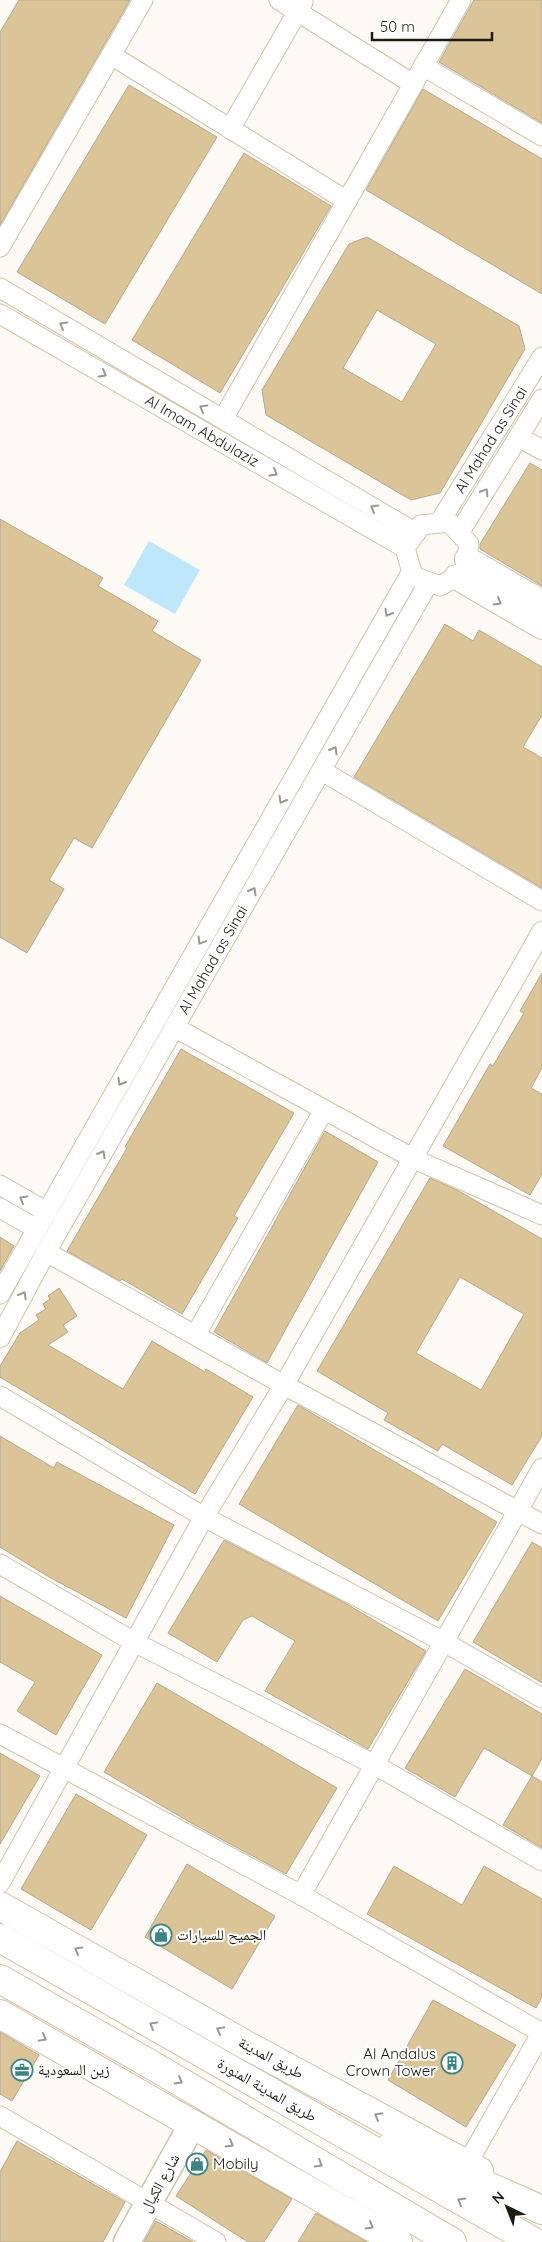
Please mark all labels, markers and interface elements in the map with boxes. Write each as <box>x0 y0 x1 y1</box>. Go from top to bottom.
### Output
scale bar <box>372 10 492 42</box>
text: 50 m <box>380 17 415 36</box>
one-way arrow <box>60 322 69 332</box>
one-way arrow <box>97 367 106 377</box>
street label: Al Mahad as Sinai <box>450 383 531 497</box>
street label: Al Imam Abdulaziz <box>142 390 263 471</box>
one-way arrow <box>200 404 209 414</box>
one-way arrow <box>268 466 277 476</box>
one-way arrow <box>478 488 488 497</box>
one-way arrow <box>370 504 379 514</box>
one-way arrow <box>492 595 501 605</box>
one-way arrow <box>384 608 394 617</box>
one-way arrow <box>327 747 337 756</box>
one-way arrow <box>278 795 288 804</box>
one-way arrow <box>246 888 256 897</box>
street label: Al Mahad as Sinai <box>174 902 251 1017</box>
one-way arrow <box>198 936 208 945</box>
one-way arrow <box>117 1077 127 1086</box>
one-way arrow <box>96 1150 106 1159</box>
one-way arrow <box>20 1195 29 1205</box>
one-way arrow <box>17 1292 27 1301</box>
shop icon: الجميح للسيارات <box>149 1923 173 1947</box>
place label: الجميح للسيارات <box>177 1925 266 1945</box>
one-way arrow <box>75 1946 84 1956</box>
one-way arrow <box>149 2021 158 2031</box>
one-way arrow <box>216 2027 225 2037</box>
one-way arrow <box>37 2032 46 2042</box>
street label: طريق المدينة <box>235 2032 307 2084</box>
place label: Al Andalus Crown Tower <box>346 2044 436 2080</box>
building icon: Al Andalus Crown Tower <box>440 2051 464 2075</box>
street label: طريق المدينة المنورة <box>214 2053 320 2127</box>
office icon: زين السعودية <box>10 2058 34 2082</box>
place label: زين السعودية <box>38 2060 110 2080</box>
one-way arrow <box>174 2075 183 2085</box>
one-way arrow <box>374 2112 383 2122</box>
one-way arrow <box>224 2138 233 2148</box>
street label: شارع الكيال <box>136 2150 184 2216</box>
shop icon: Mobily <box>185 2152 209 2176</box>
place label: Mobily <box>213 2154 259 2173</box>
one-way arrow <box>314 2157 323 2167</box>
north arrow <box>482 2182 532 2232</box>
text: N <box>488 2187 508 2208</box>
one-way arrow <box>458 2197 467 2207</box>
one-way arrow <box>365 2219 374 2229</box>

